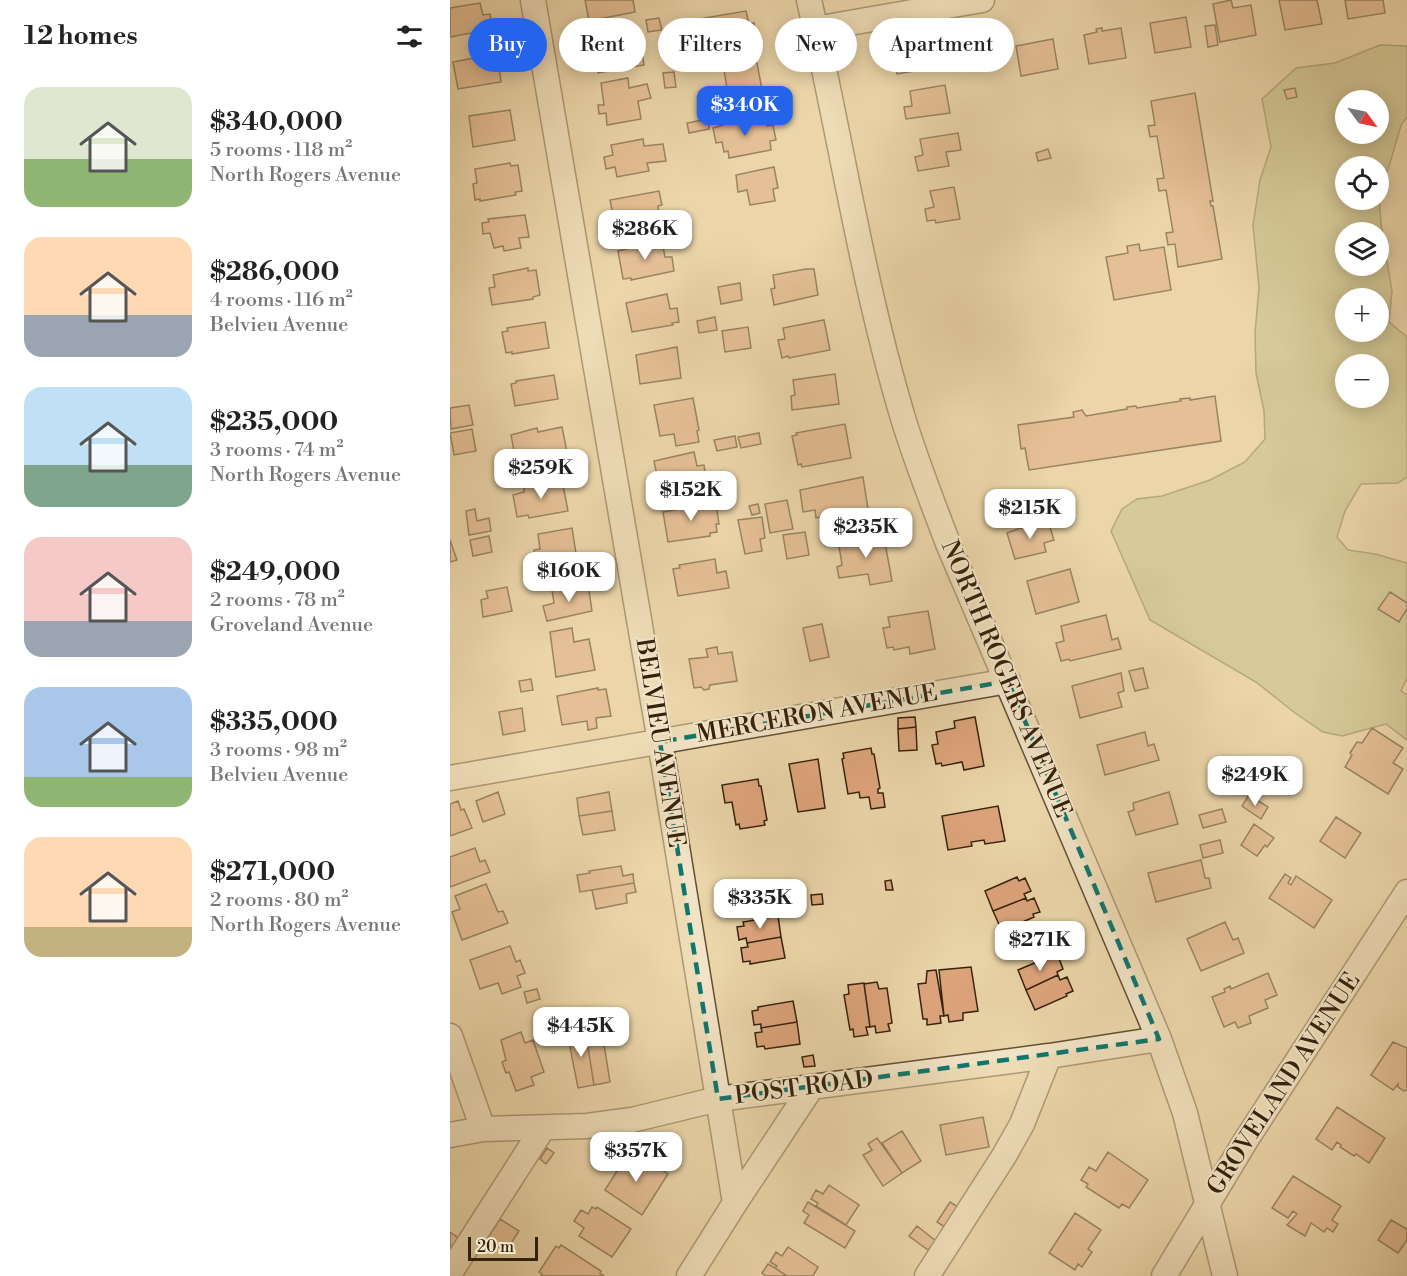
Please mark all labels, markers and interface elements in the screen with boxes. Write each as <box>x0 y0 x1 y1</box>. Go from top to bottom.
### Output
chip: Buy <box>468 18 547 72</box>
chip: Rent <box>559 18 646 72</box>
chip: Filters <box>658 18 763 72</box>
chip: New <box>775 18 857 72</box>
chip: Apartment <box>869 18 1014 72</box>
text: 12 homes <box>24 20 138 52</box>
icon: filters <box>393 20 426 53</box>
pin: $340K <box>703 86 787 137</box>
north arrow <box>1335 90 1389 144</box>
map controls <box>1335 90 1389 408</box>
text: $340K <box>711 93 779 118</box>
text: $340,000 <box>210 106 343 138</box>
icon: home <box>72 111 144 183</box>
text: 5 rooms · 118 m² <box>210 138 352 163</box>
button: locate <box>1335 156 1389 210</box>
text: North Rogers Avenue <box>210 163 401 188</box>
pin: $286K <box>603 210 687 261</box>
text: $286K <box>612 217 678 242</box>
button: layers <box>1335 222 1389 276</box>
text: $286,000 <box>210 256 339 288</box>
icon: home <box>72 261 144 333</box>
text: 4 rooms · 116 m² <box>210 288 353 313</box>
button: + <box>1335 288 1389 342</box>
text: Belvieu Avenue <box>210 313 348 338</box>
button: − <box>1335 354 1389 408</box>
text: $235,000 <box>210 406 338 438</box>
icon: home <box>72 411 144 483</box>
text: 3 rooms · 74 m² <box>210 438 343 463</box>
pin: $259K <box>499 449 583 500</box>
text: $259K <box>508 456 574 481</box>
text: North Rogers Avenue <box>210 463 401 488</box>
pin: $152K <box>649 471 733 522</box>
text: $152K <box>660 478 722 503</box>
pin: $215K <box>988 489 1072 540</box>
text: $215K <box>999 496 1061 521</box>
pin: $235K <box>824 508 908 559</box>
text: $235K <box>833 515 899 540</box>
street label: NORTH ROGERS AVENUE <box>934 536 1078 822</box>
pin: $160K <box>527 552 611 603</box>
text: $249,000 <box>210 556 340 588</box>
text: $160K <box>537 559 601 584</box>
icon: home <box>72 561 144 633</box>
text: 2 rooms · 78 m² <box>210 588 345 613</box>
text: Groveland Avenue <box>210 613 373 638</box>
street label: BELVIEU AVENUE <box>628 635 691 850</box>
street label: MERCERON AVENUE <box>694 678 940 750</box>
text: $335,000 <box>210 706 338 738</box>
icon: home <box>72 711 144 783</box>
text: 3 rooms · 98 m² <box>210 738 347 763</box>
pin: $249K <box>1213 756 1297 807</box>
text: Belvieu Avenue <box>210 763 348 788</box>
text: $249K <box>1222 763 1288 788</box>
text: $271,000 <box>210 856 335 888</box>
icon: home <box>72 861 144 933</box>
pin: $335K <box>718 879 802 930</box>
text: $335K <box>728 886 792 911</box>
text: 2 rooms · 80 m² <box>210 888 348 913</box>
text: North Rogers Avenue <box>210 913 401 938</box>
pin: $271K <box>998 921 1082 972</box>
text: $271K <box>1009 928 1071 953</box>
street label: GROVELAND AVENUE <box>1201 967 1367 1201</box>
pin: $445K <box>539 1007 623 1058</box>
text: $445K <box>547 1014 615 1039</box>
street label: POST ROAD <box>733 1065 875 1111</box>
pin: $357K <box>594 1132 678 1183</box>
text: $357K <box>604 1139 668 1164</box>
scale bar <box>468 1234 538 1262</box>
text: 20 m <box>477 1237 514 1257</box>

